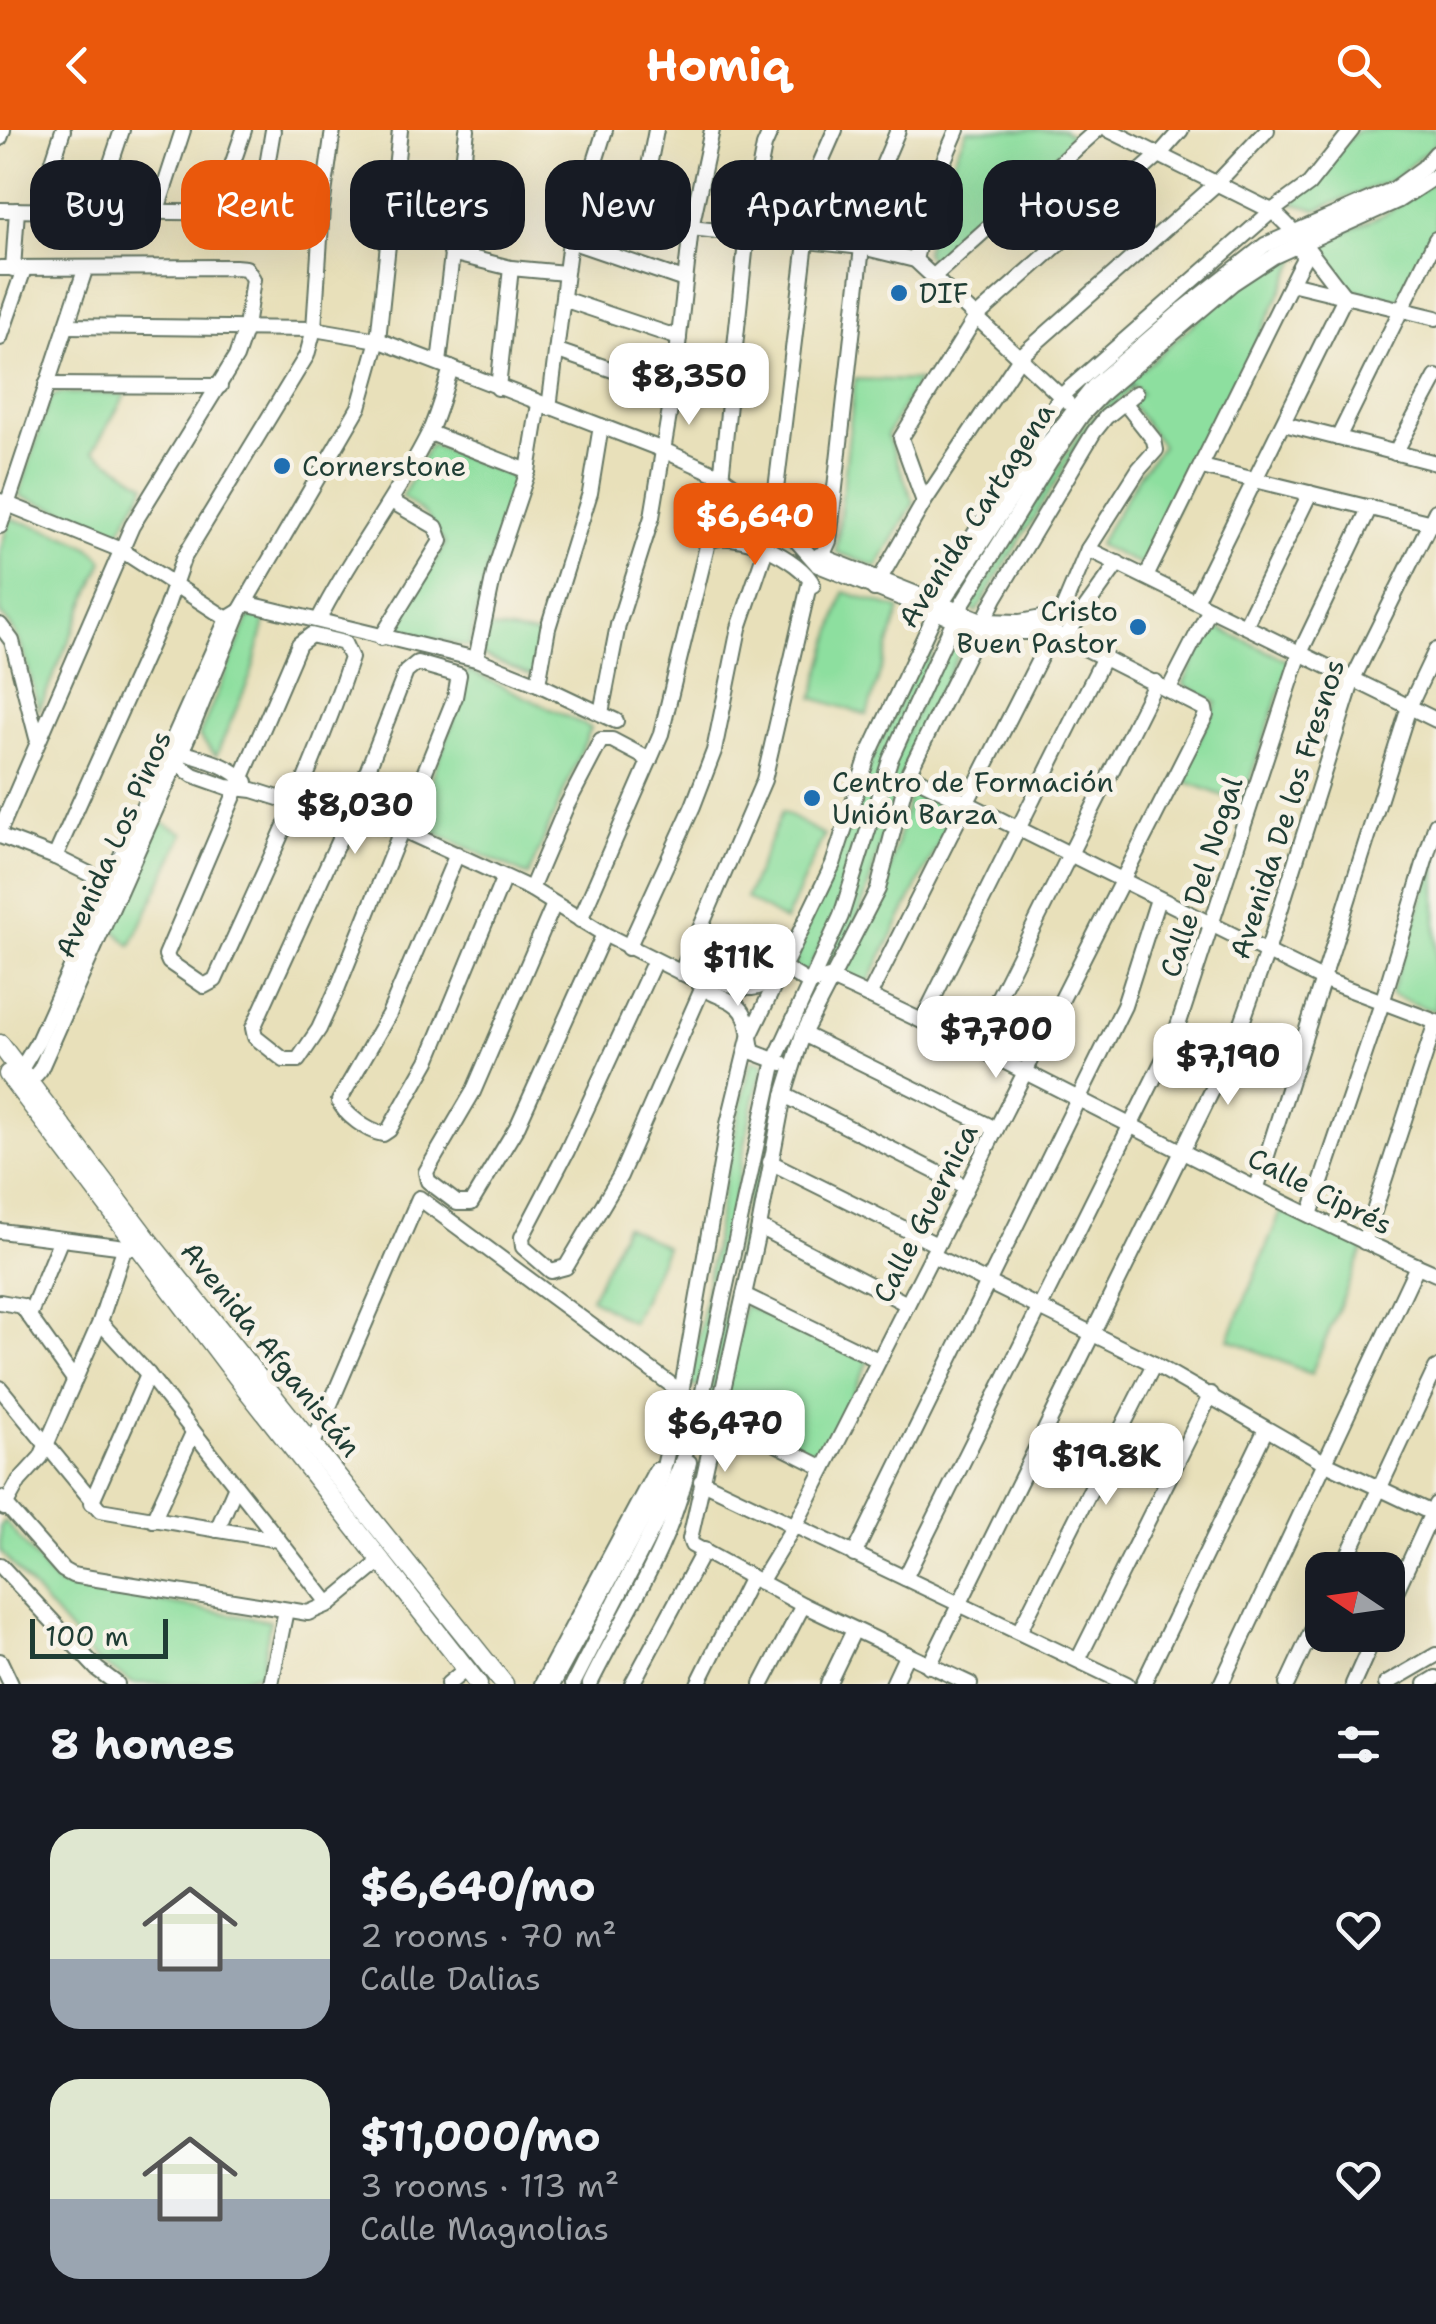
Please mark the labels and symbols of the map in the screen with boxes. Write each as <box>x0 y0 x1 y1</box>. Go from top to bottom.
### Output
place label: DIF <box>919 274 969 312</box>
marker: DIF <box>888 282 910 304</box>
pin: $8,350 <box>608 343 770 428</box>
street label: Avenida Cartagena <box>889 395 1063 635</box>
place label: Cornerstone <box>302 447 466 485</box>
marker: Cornerstone <box>271 455 293 477</box>
pin: $6,640 <box>674 483 836 568</box>
place label: Cristo Buen Pastor <box>957 592 1118 662</box>
marker: Cristo Buen Pastor <box>1127 616 1149 638</box>
street label: Avenida De los Fresnos <box>1221 654 1353 964</box>
street label: Avenida Los Pinos <box>46 724 180 964</box>
place label: Centro de Formación Unión Barza <box>832 763 1114 833</box>
street label: Calle Del Nogal <box>1151 771 1251 982</box>
pin: $8,030 <box>274 772 436 857</box>
marker: Centro de Formación Unión Barza <box>801 787 823 809</box>
pin: $11K <box>679 924 797 1009</box>
pin: $7,700 <box>915 996 1077 1081</box>
pin: $7,190 <box>1147 1023 1309 1108</box>
street label: Calle Guernica <box>864 1117 986 1309</box>
street label: Calle Ciprés <box>1241 1138 1399 1244</box>
street label: Avenida Afganistán <box>172 1233 370 1465</box>
pin: $6,470 <box>644 1390 806 1475</box>
pin: $19.8K <box>1025 1423 1187 1508</box>
north arrow <box>1305 1552 1405 1652</box>
scale bar <box>30 1614 168 1658</box>

